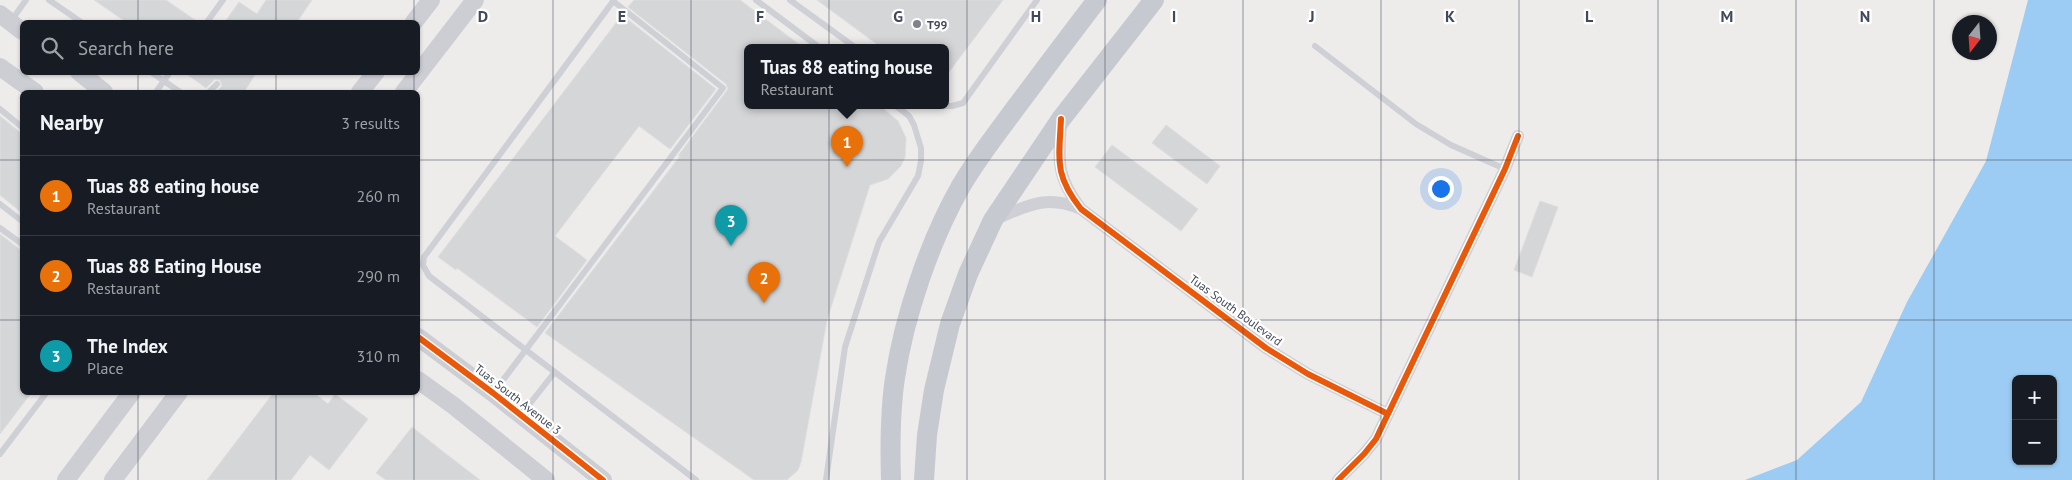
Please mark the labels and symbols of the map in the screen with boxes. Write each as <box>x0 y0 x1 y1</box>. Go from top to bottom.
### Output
text: D <box>478 6 488 26</box>
text: E <box>618 6 626 26</box>
text: F <box>756 6 764 26</box>
text: G <box>893 6 903 26</box>
text: H <box>1031 6 1041 26</box>
text: I <box>1172 6 1176 26</box>
text: J <box>1308 6 1315 26</box>
text: K <box>1445 6 1455 26</box>
text: L <box>1585 6 1594 26</box>
text: M <box>1721 6 1733 26</box>
text: N <box>1860 6 1870 26</box>
north arrow <box>1952 15 1997 60</box>
place label: T99 <box>927 17 948 32</box>
marker: T99 <box>911 18 923 30</box>
pin: 1 <box>831 126 863 167</box>
your location <box>1428 176 1454 202</box>
pin: 3 <box>715 205 747 246</box>
pin: 2 <box>748 262 780 303</box>
street label: Tuas South Boulevard <box>1187 271 1285 349</box>
street label: Tuas South Avenue 3 <box>472 360 564 438</box>

